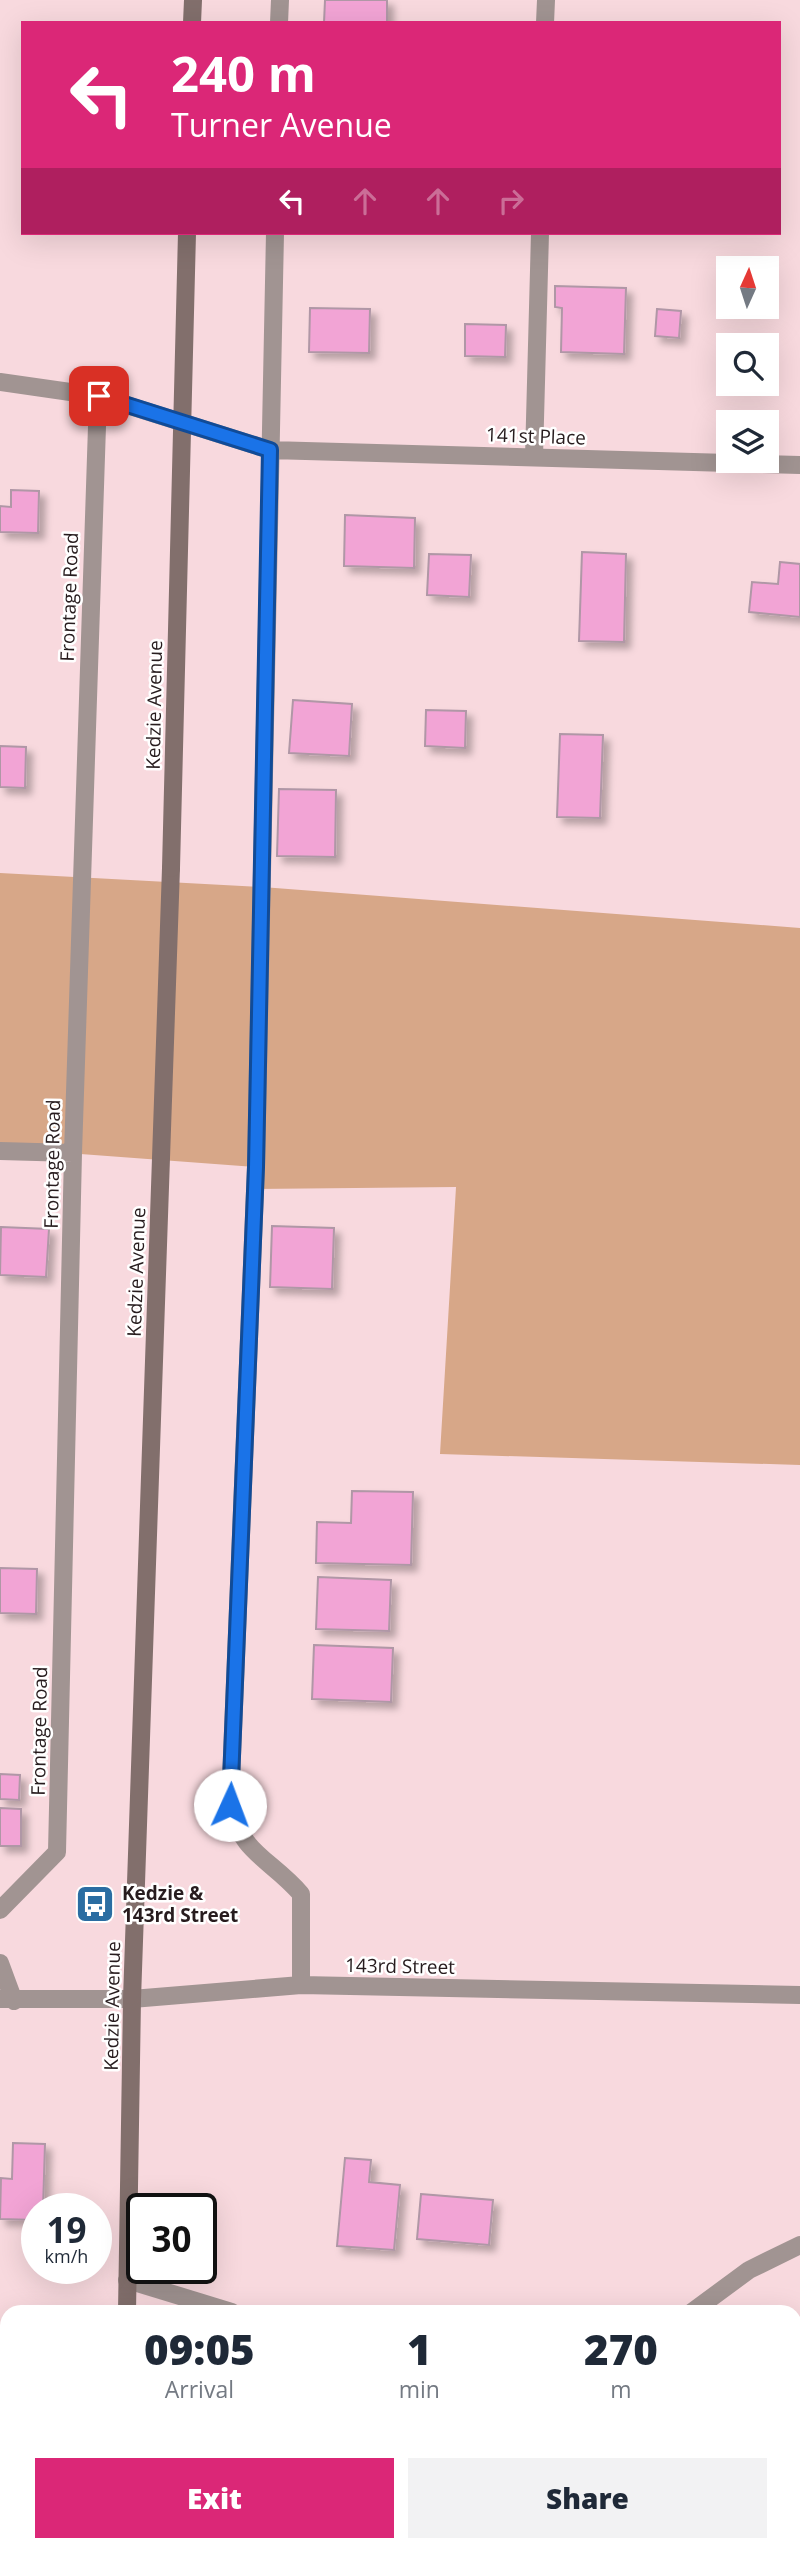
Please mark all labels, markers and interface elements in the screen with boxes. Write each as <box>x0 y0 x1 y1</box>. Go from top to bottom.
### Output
text: 240 m <box>171 40 316 106</box>
icon: left <box>56 49 147 140</box>
text: Turner Avenue <box>171 103 392 146</box>
icon: left <box>273 182 311 220</box>
icon: ahead <box>346 182 384 220</box>
icon: ahead <box>419 182 457 220</box>
icon: right <box>492 182 530 220</box>
north arrow <box>716 256 779 318</box>
map controls <box>716 256 779 473</box>
button: search <box>716 333 779 396</box>
pin <box>69 366 129 426</box>
icon: arrive <box>80 377 118 415</box>
button: layers <box>716 410 779 473</box>
street label: 141st Place <box>486 421 586 451</box>
street label: Frontage Road <box>54 532 84 662</box>
street label: Kedzie Avenue <box>140 640 168 770</box>
street label: Frontage Road <box>38 1099 66 1229</box>
street label: Kedzie Avenue <box>121 1207 151 1337</box>
street label: Frontage Road <box>25 1666 53 1796</box>
position arrow <box>193 1768 267 1842</box>
place label: Kedzie & 143rd Street <box>122 1880 238 1928</box>
bus stop icon: Kedzie & 143rd Street <box>74 1883 116 1925</box>
street label: Kedzie Avenue <box>98 1941 126 2071</box>
street label: 143rd Street <box>345 1952 455 1980</box>
speed limit sign: 30 <box>126 2193 217 2284</box>
text: 19 <box>46 2206 87 2253</box>
text: km/h <box>45 2244 88 2268</box>
text: 09:05 <box>144 2320 255 2377</box>
text: 1 <box>407 2320 432 2377</box>
text: 270 <box>584 2320 658 2377</box>
text: Arrival <box>165 2373 234 2405</box>
text: min <box>399 2373 440 2405</box>
text: m <box>610 2373 632 2405</box>
button: Exit <box>35 2458 394 2538</box>
button: Share <box>408 2458 767 2538</box>

